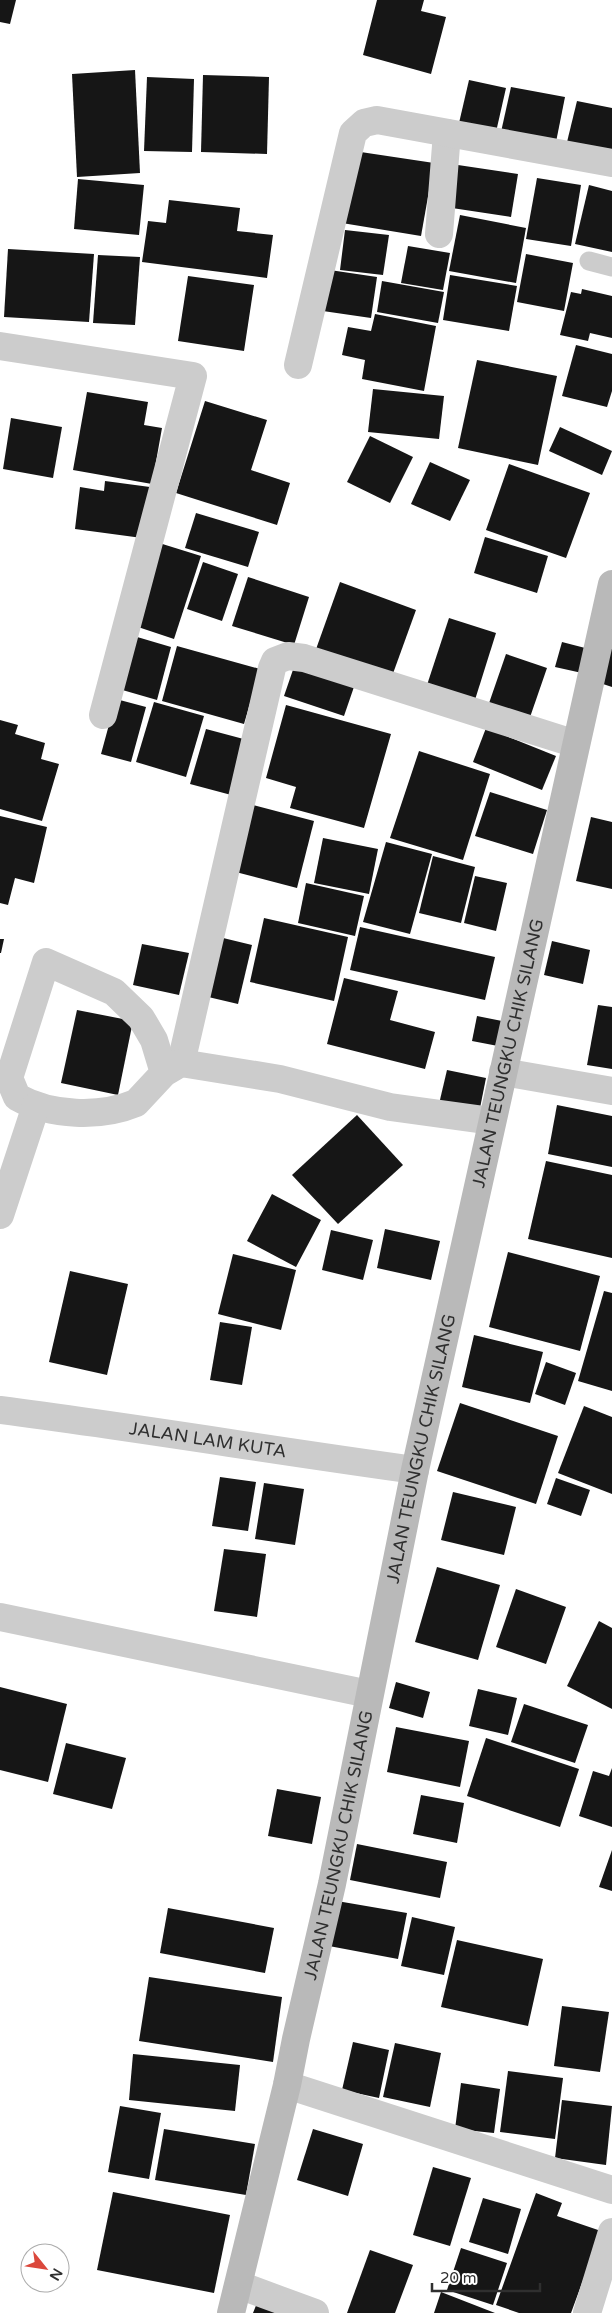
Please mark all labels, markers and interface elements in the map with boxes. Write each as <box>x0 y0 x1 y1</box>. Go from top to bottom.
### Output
street label: JALAN TEUNGKU CHIK SILANG <box>467 917 548 1190</box>
street label: JALAN TEUNGKU CHIK SILANG <box>382 1312 460 1585</box>
street label: JALAN LAM KUTA <box>128 1417 288 1462</box>
street label: JALAN TEUNGKU CHIK SILANG <box>299 1709 378 1982</box>
north arrow <box>20 2243 70 2293</box>
scale bar <box>432 2260 540 2292</box>
text: N <box>46 2265 66 2283</box>
text: 20 m <box>440 2269 477 2287</box>

